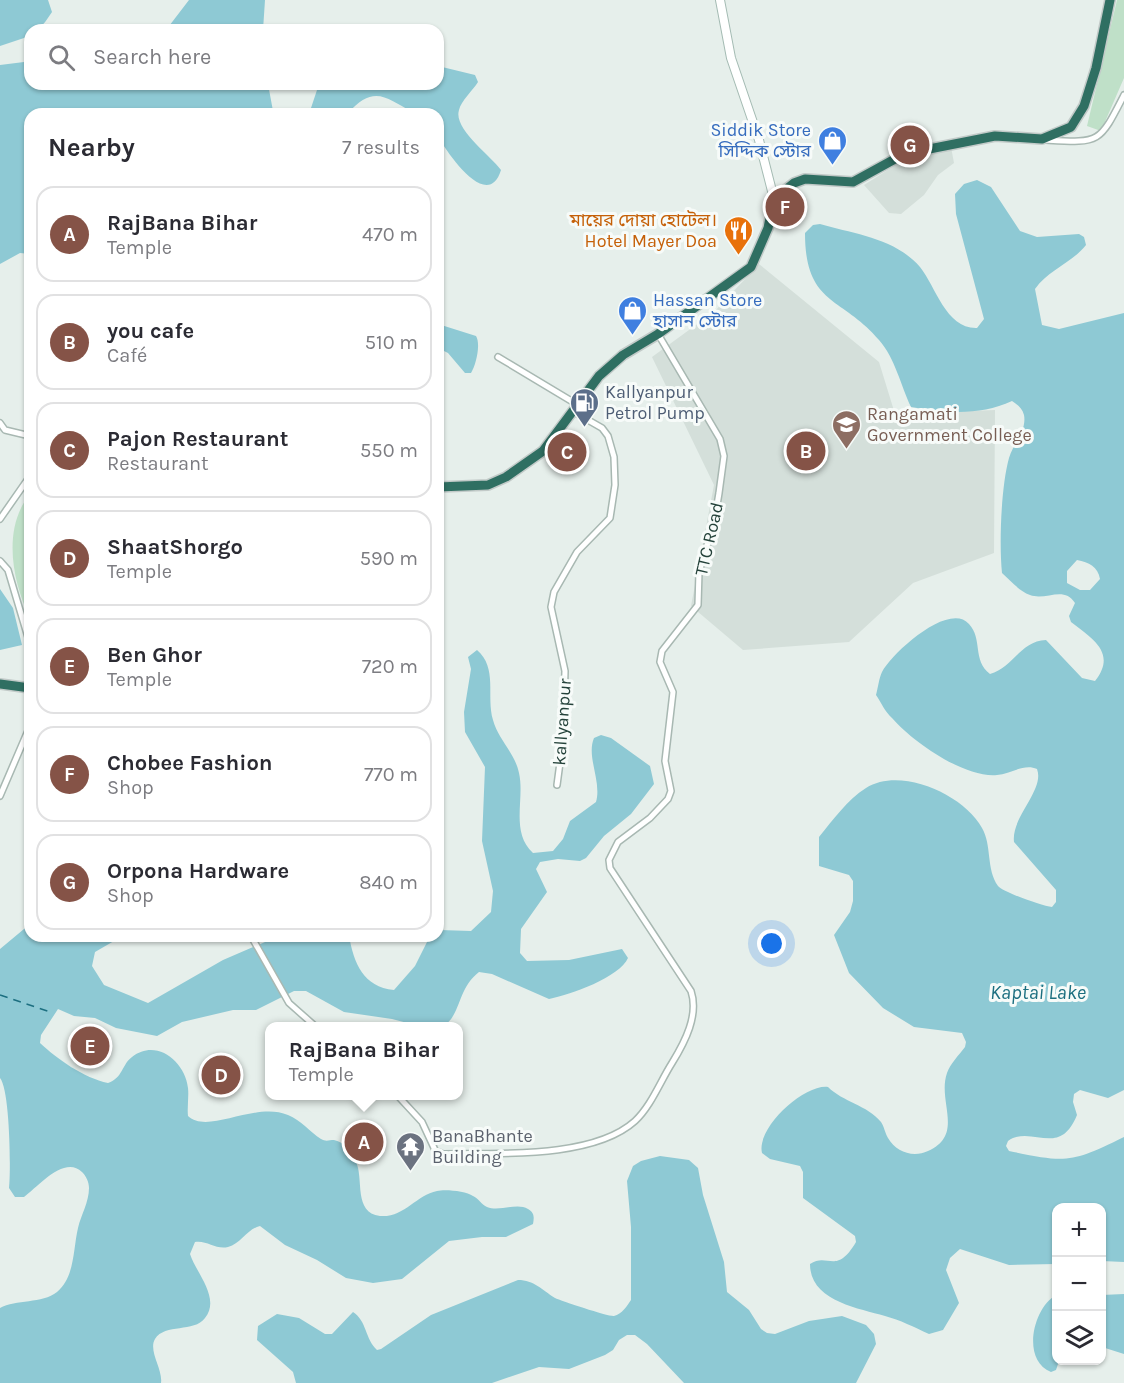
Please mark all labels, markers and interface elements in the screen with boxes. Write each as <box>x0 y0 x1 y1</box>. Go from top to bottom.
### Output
search box <box>24 24 444 90</box>
icon: search <box>45 41 78 74</box>
text: Search here <box>93 44 211 70</box>
place label: Siddik Store সিদ্দিক স্টোর <box>710 119 811 162</box>
pin: G <box>890 122 930 168</box>
shop icon: Siddik Store সিদ্দিক স্টোর <box>816 124 848 166</box>
text: Nearby <box>48 132 135 163</box>
text: 7 results <box>342 136 420 159</box>
pin: F <box>766 184 804 230</box>
place label: মায়ের দোয়া হোটেল। Hotel Mayer Doa <box>569 209 717 252</box>
text: RajBana Bihar <box>107 210 257 236</box>
restaurant icon: মায়ের দোয়া হোটেল। Hotel Mayer Doa <box>722 214 754 256</box>
text: A <box>63 223 76 246</box>
text: 470 m <box>362 223 418 246</box>
text: Temple <box>107 236 172 259</box>
place label: Hassan Store হাসান স্টোর <box>652 289 762 332</box>
shop icon: Hassan Store হাসান স্টোর <box>616 294 648 336</box>
text: you cafe <box>107 318 194 344</box>
text: B <box>63 331 76 354</box>
text: 510 m <box>365 331 418 354</box>
text: Café <box>107 344 147 367</box>
place label: Kallyanpur Petrol Pump <box>605 381 705 424</box>
fuel station icon: Kallyanpur Petrol Pump <box>568 386 600 428</box>
place label: Rangamati Government College <box>867 403 1032 446</box>
school or university icon: Rangamati Government College <box>830 408 862 450</box>
text: Pajon Restaurant <box>107 426 288 452</box>
pin: B <box>786 428 826 474</box>
pin: C <box>548 430 586 474</box>
text: C <box>63 439 76 462</box>
text: 550 m <box>360 439 418 462</box>
text: Restaurant <box>107 452 209 475</box>
street label: TTC Road <box>690 500 728 578</box>
text: ShaatShorgo <box>107 534 243 560</box>
text: D <box>63 547 76 570</box>
text: 590 m <box>360 547 418 570</box>
text: Temple <box>107 560 172 583</box>
text: Ben Ghor <box>107 642 202 668</box>
text: E <box>64 655 75 678</box>
text: 720 m <box>362 655 418 678</box>
text: Temple <box>107 668 172 691</box>
street label: kallyanpur <box>548 677 576 766</box>
text: Chobee Fashion <box>107 750 273 776</box>
text: F <box>64 763 75 786</box>
text: 770 m <box>364 763 418 786</box>
text: Shop <box>107 776 154 799</box>
text: Orpona Hardware <box>107 858 289 884</box>
text: G <box>63 871 76 894</box>
text: 840 m <box>359 871 418 894</box>
text: Shop <box>107 884 154 907</box>
your location <box>757 929 786 958</box>
water label: Kaptai Lake <box>990 981 1086 1004</box>
popup <box>265 1022 463 1100</box>
pin: E <box>70 1024 110 1068</box>
text: RajBana Bihar <box>289 1037 439 1063</box>
pin: D <box>202 1052 240 1098</box>
text: Temple <box>289 1063 354 1086</box>
pin: A <box>344 1120 384 1164</box>
place label: BanaBhante Building <box>432 1125 533 1168</box>
temple icon: BanaBhante Building <box>395 1130 427 1172</box>
map controls <box>1052 1203 1106 1365</box>
button: + <box>1052 1203 1106 1257</box>
button: − <box>1052 1257 1106 1311</box>
button: layers <box>1052 1311 1106 1365</box>

